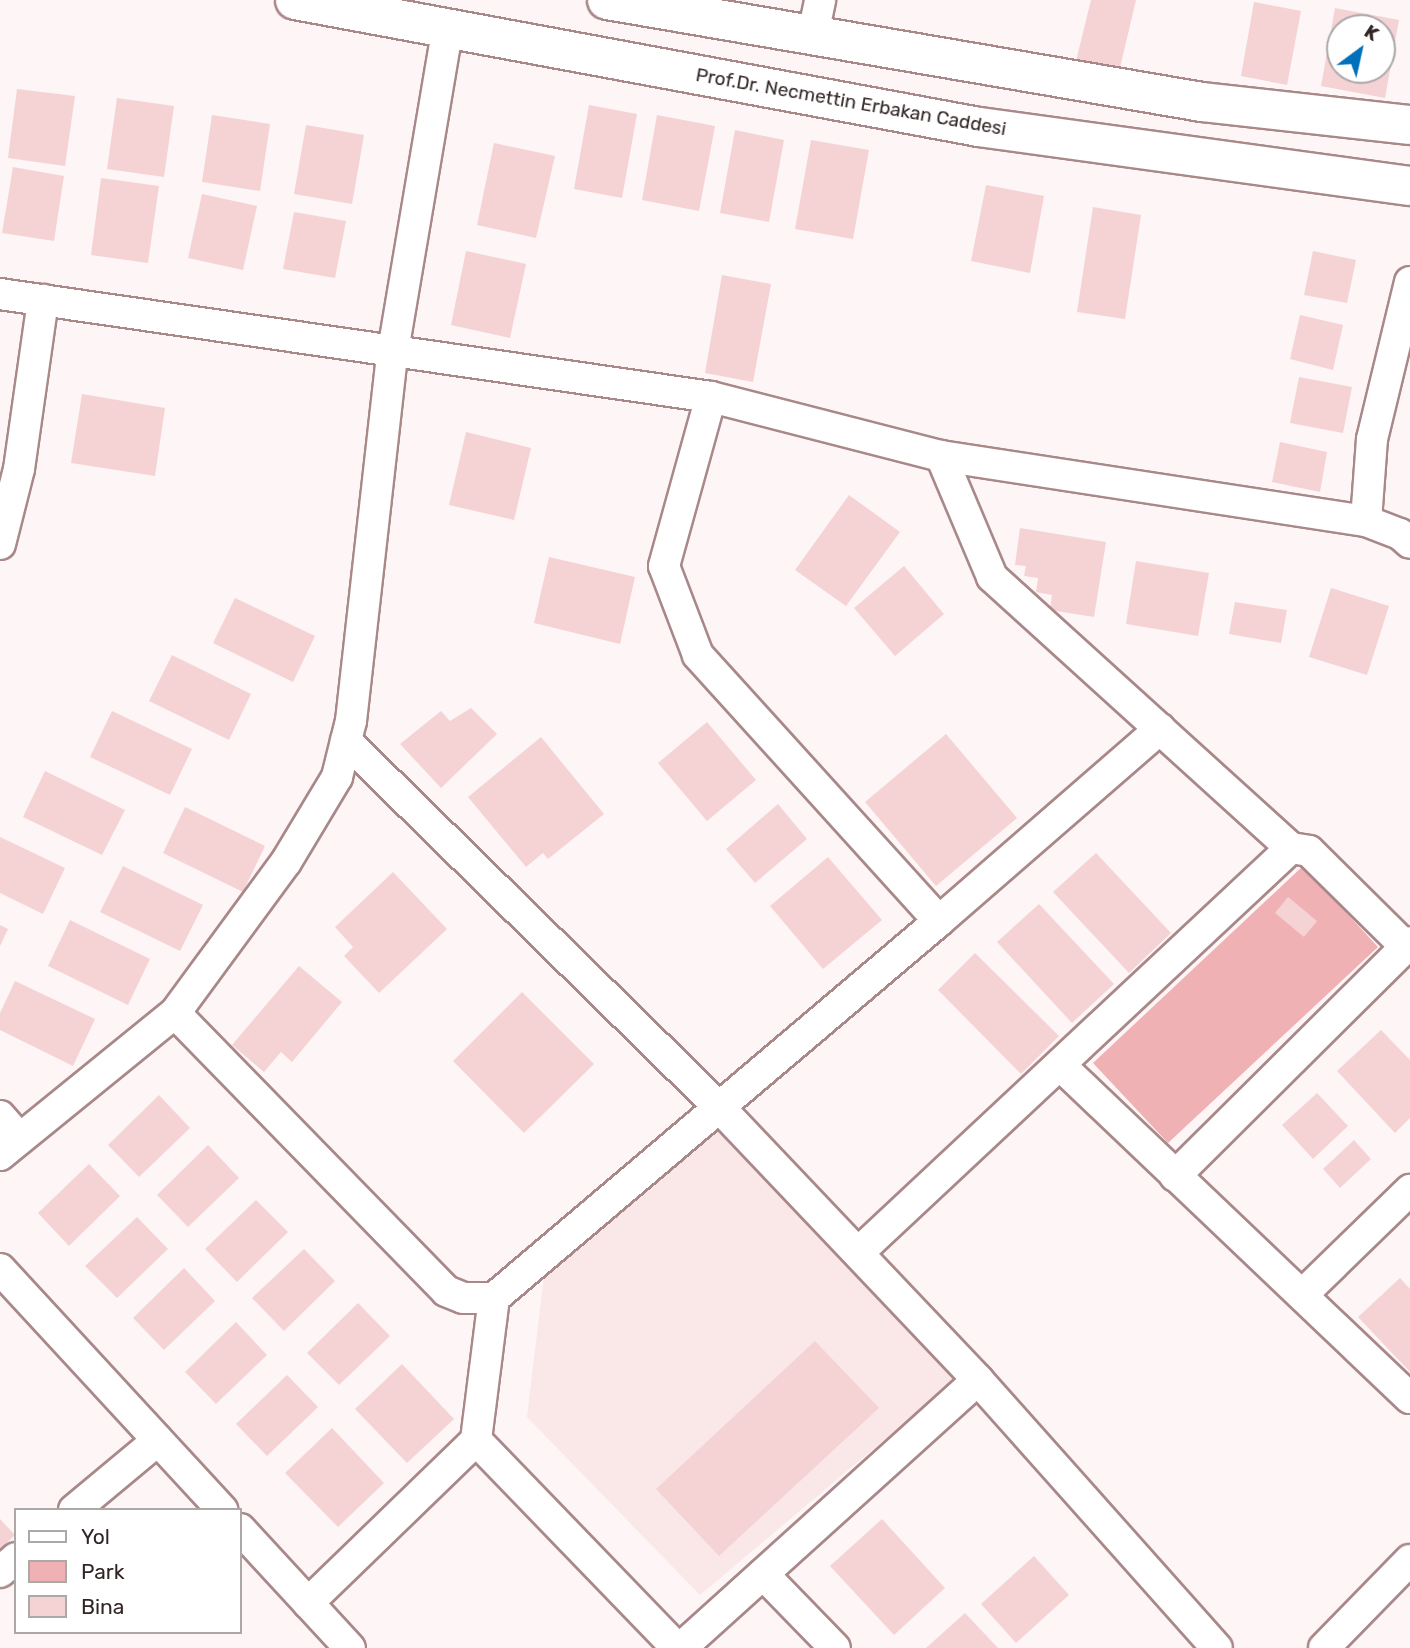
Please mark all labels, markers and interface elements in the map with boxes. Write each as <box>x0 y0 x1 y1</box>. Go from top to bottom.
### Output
north arrow <box>1326 14 1396 84</box>
text: K <box>1360 20 1383 46</box>
street label: Prof.Dr. Necmettin Erbakan Caddesi <box>694 63 1008 141</box>
legend <box>14 1508 242 1634</box>
text: Yol <box>81 1524 110 1549</box>
text: Park <box>81 1559 125 1584</box>
text: Bina <box>81 1594 124 1619</box>

